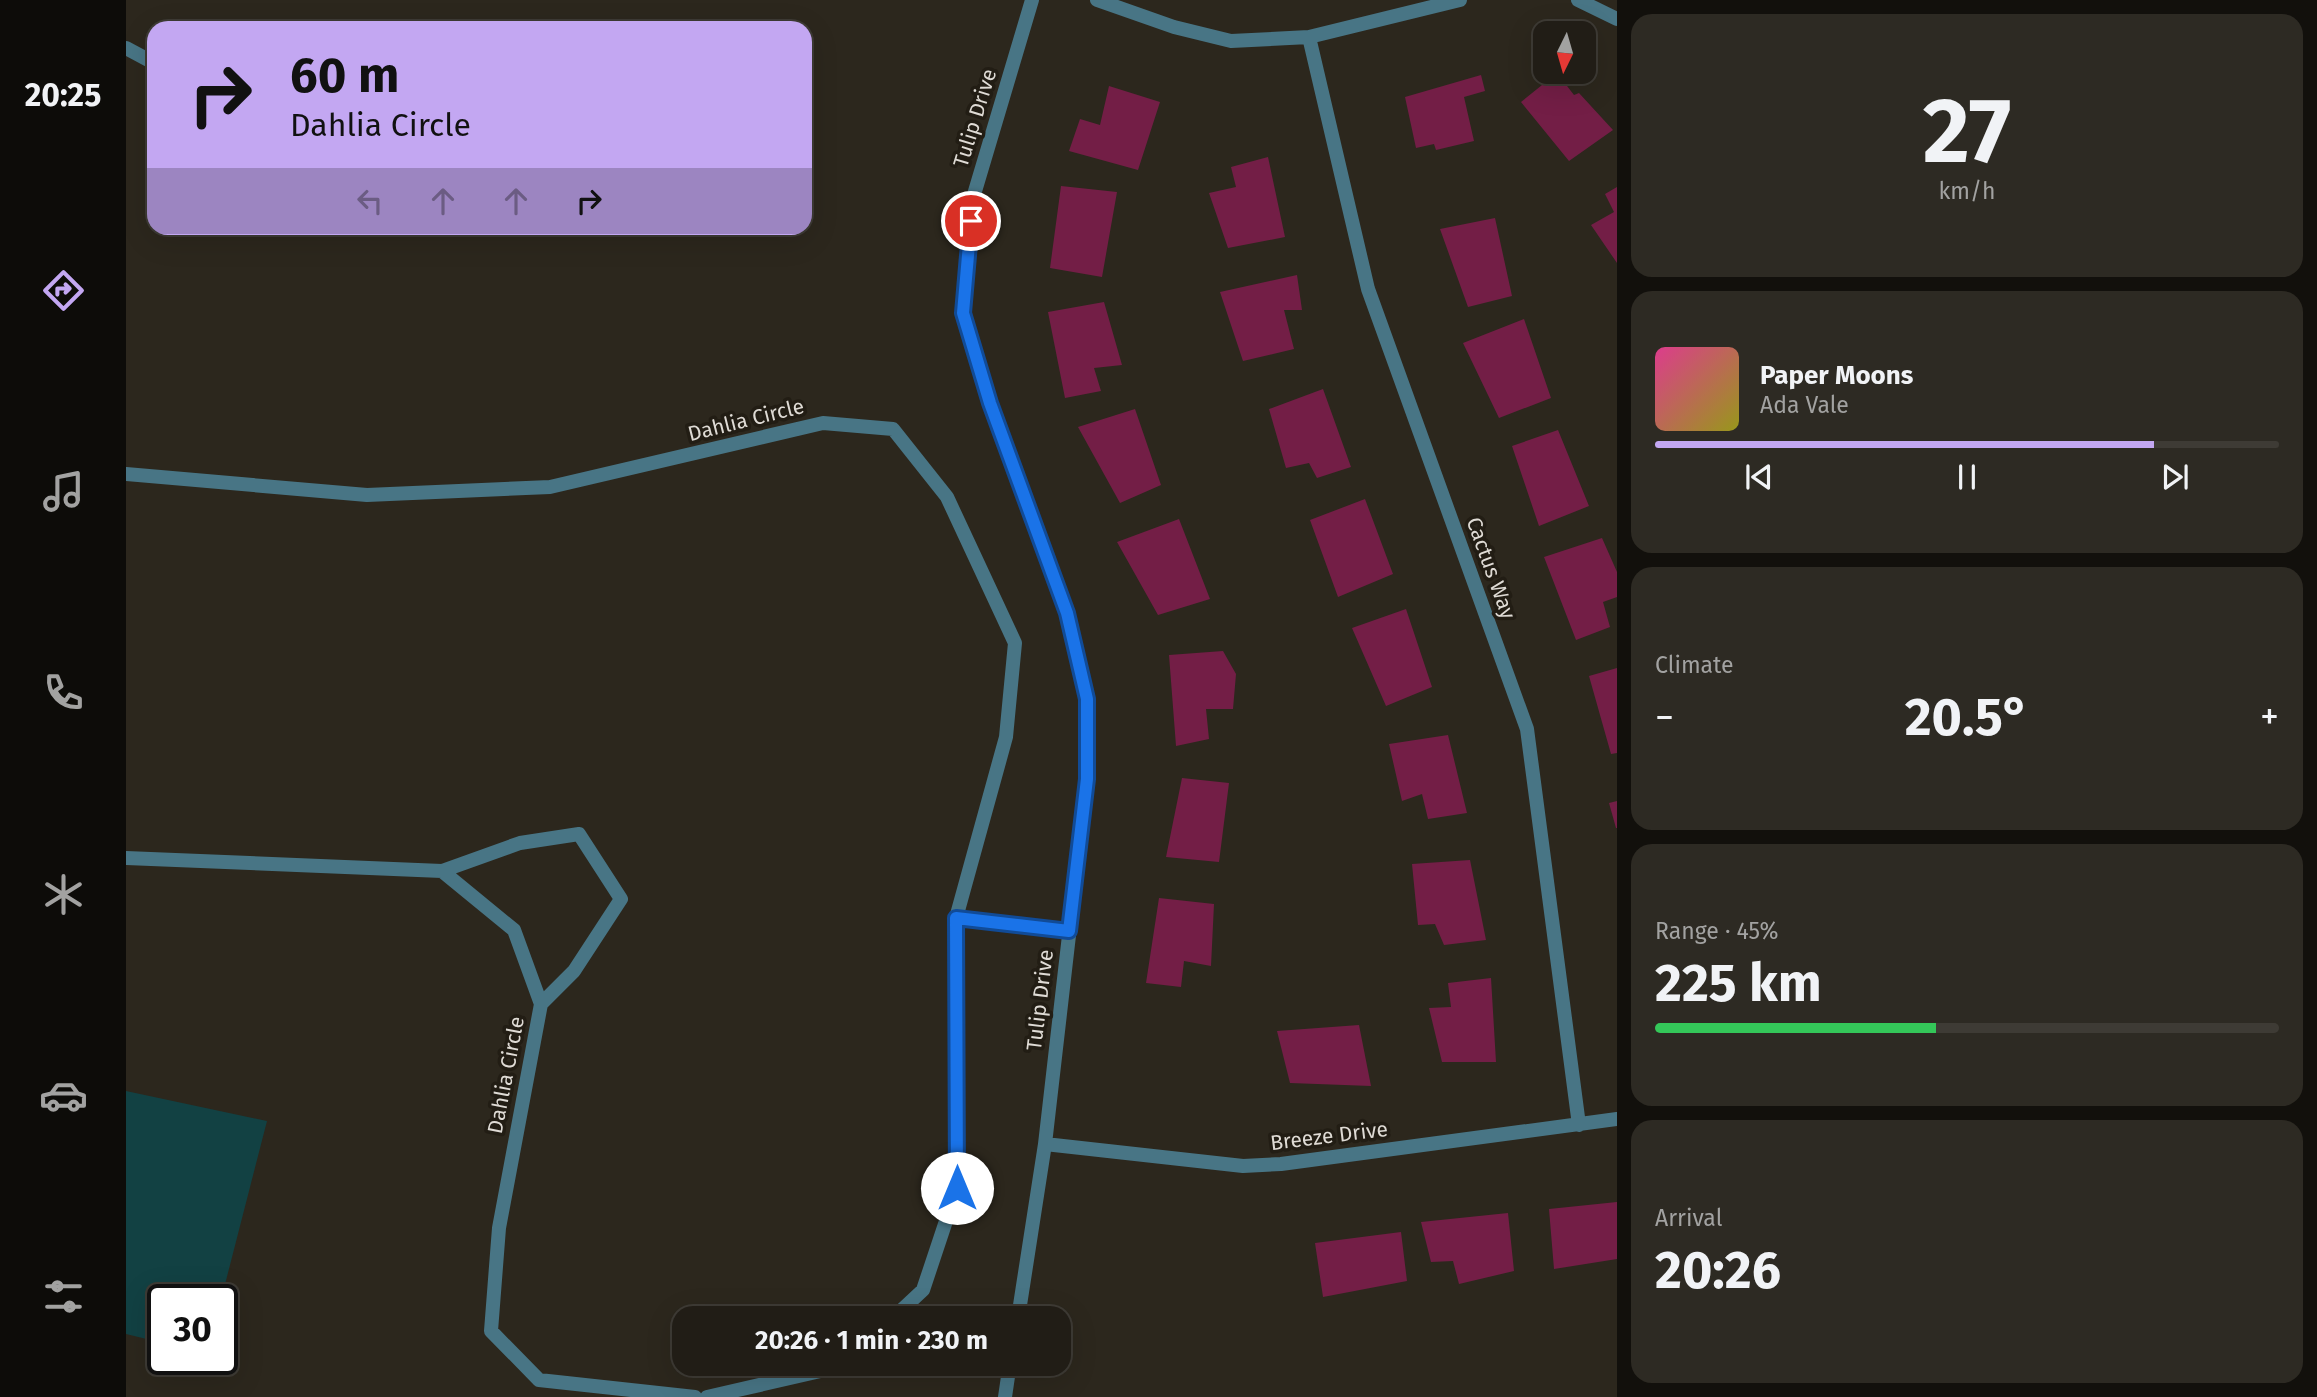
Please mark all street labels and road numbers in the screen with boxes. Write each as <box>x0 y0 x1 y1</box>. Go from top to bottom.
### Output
street label: Tulip Drive <box>948 66 1002 170</box>
street label: Dahlia Circle <box>685 393 807 447</box>
street label: Cactus Way <box>1461 514 1522 623</box>
street label: Tulip Drive <box>1021 948 1059 1052</box>
street label: Dahlia Circle <box>482 1014 530 1136</box>
street label: Breeze Drive <box>1269 1116 1389 1156</box>

